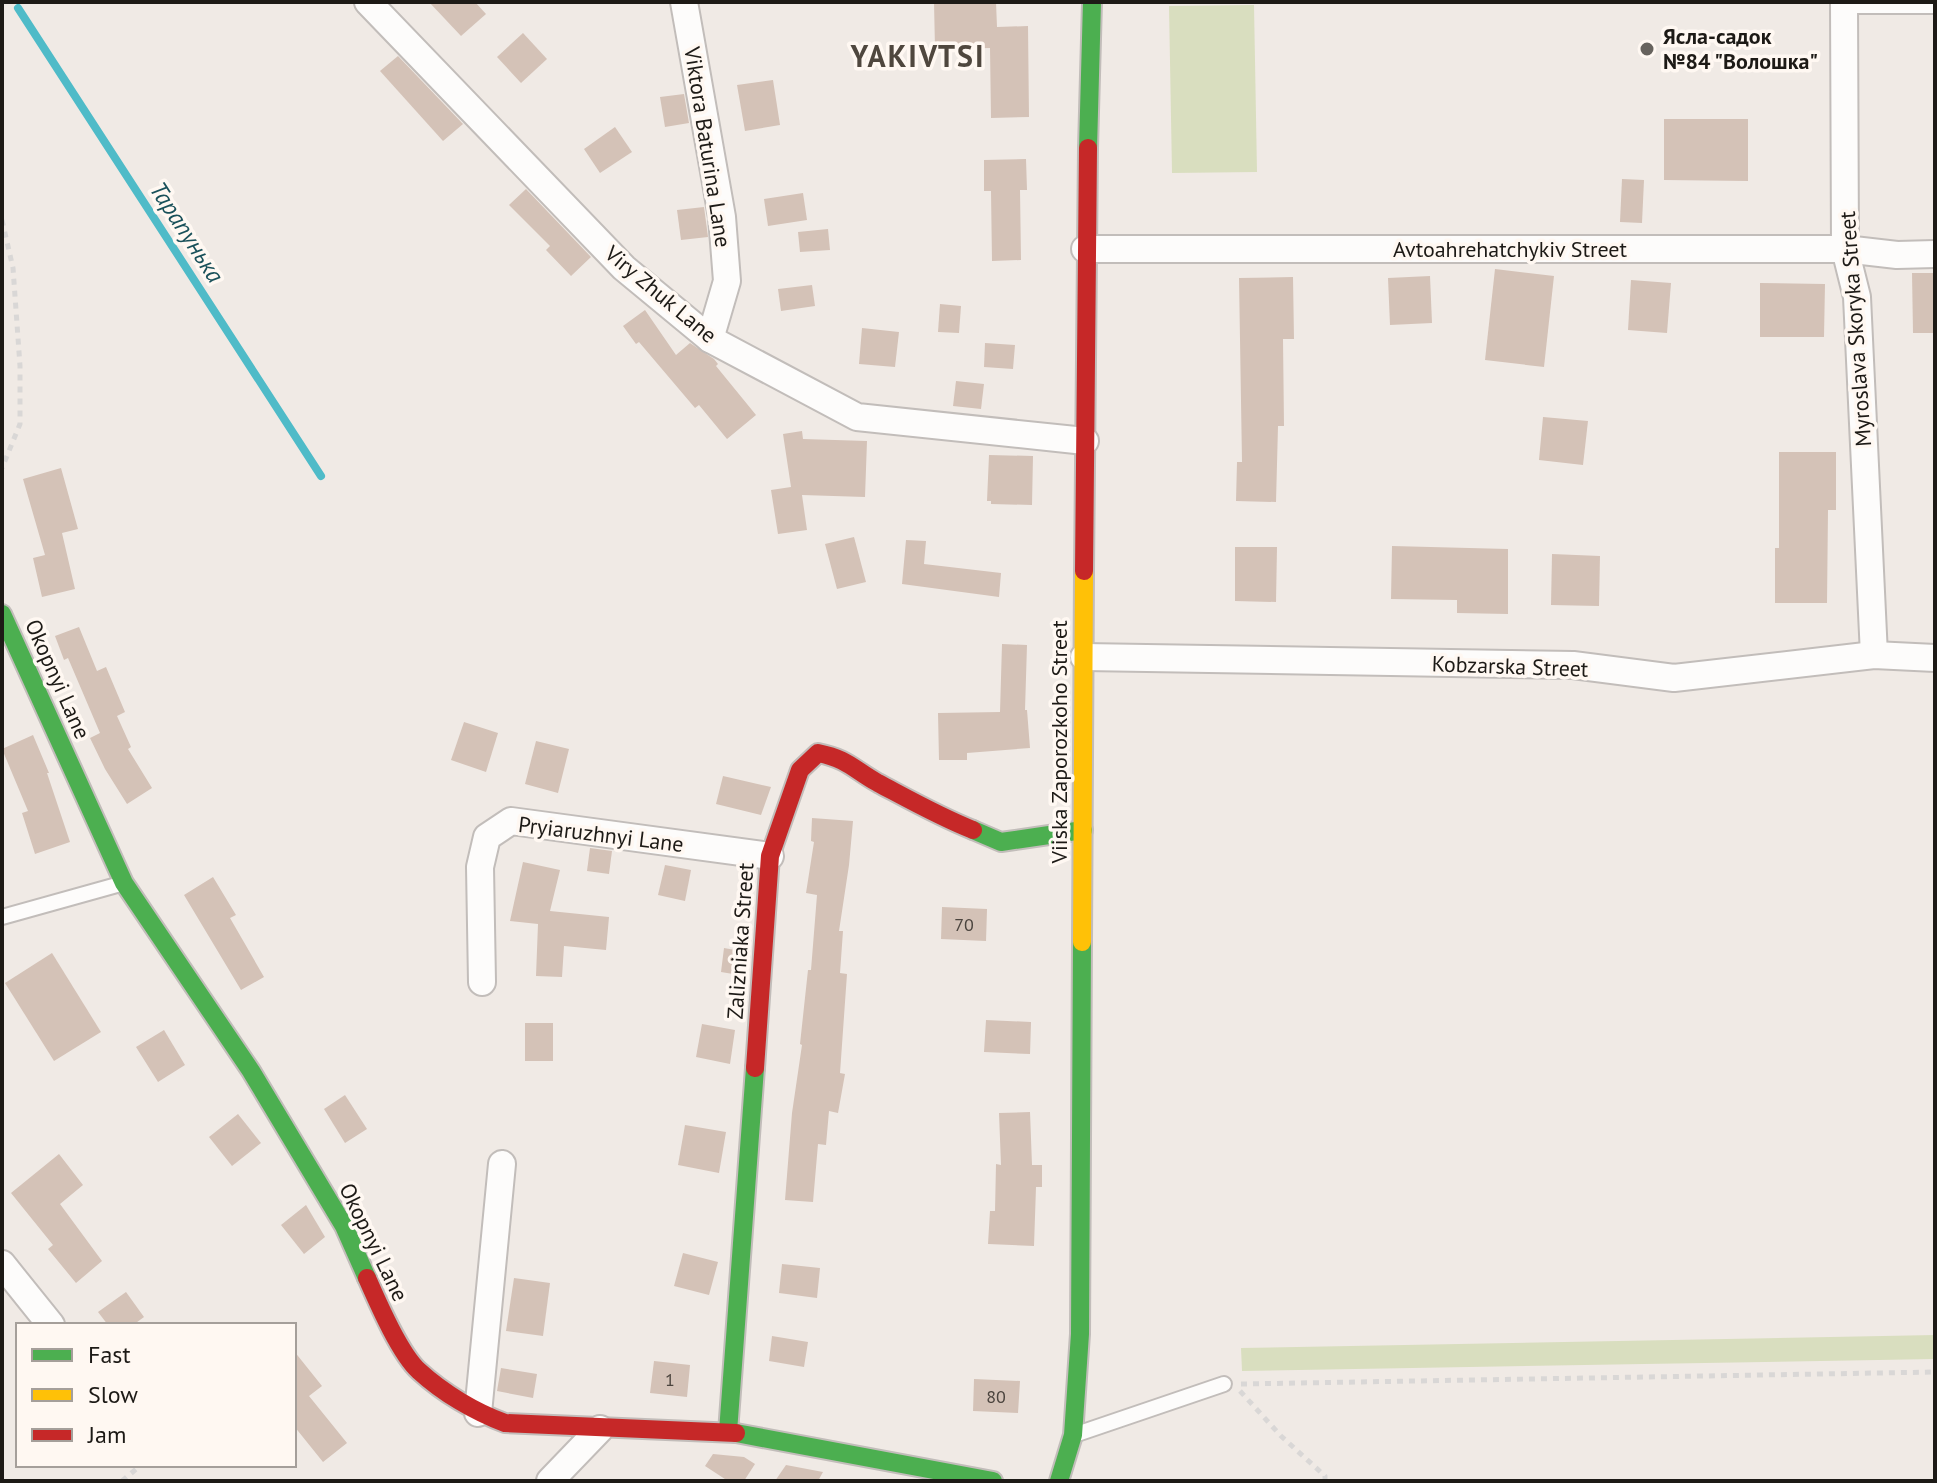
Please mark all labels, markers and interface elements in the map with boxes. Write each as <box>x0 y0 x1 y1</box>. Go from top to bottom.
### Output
place label: Ясла-садок №84 "Волошка" <box>1663 22 1818 75</box>
district label: YAKIVTSI <box>850 36 985 75</box>
marker: Ясла-садок №84 "Волошка" <box>1638 40 1656 58</box>
street label: Viktora Baturina Lane <box>678 44 738 249</box>
water label: Тарапунька <box>143 176 231 289</box>
street label: Myroslava Skoryka Street <box>1833 210 1877 448</box>
street label: Avtoahrehatchykiv Street <box>1393 235 1628 263</box>
street label: Viry Zhuk Lane <box>599 238 723 349</box>
street label: Okopnyi Lane <box>19 615 97 743</box>
street label: Viiska Zaporozkoho Street <box>1045 620 1073 865</box>
street label: Kobzarska Street <box>1431 649 1589 683</box>
street label: Pryiaruzhnyi Lane <box>517 810 685 858</box>
street label: Zalizniaka Street <box>721 861 759 1020</box>
house number: 70 <box>954 913 974 936</box>
street label: Okopnyi Lane <box>333 1178 415 1306</box>
legend <box>16 1323 296 1467</box>
text: Fast <box>88 1339 131 1370</box>
house number: 1 <box>665 1368 675 1391</box>
text: Slow <box>88 1379 138 1410</box>
house number: 80 <box>986 1385 1006 1408</box>
text: Jam <box>87 1419 126 1450</box>

